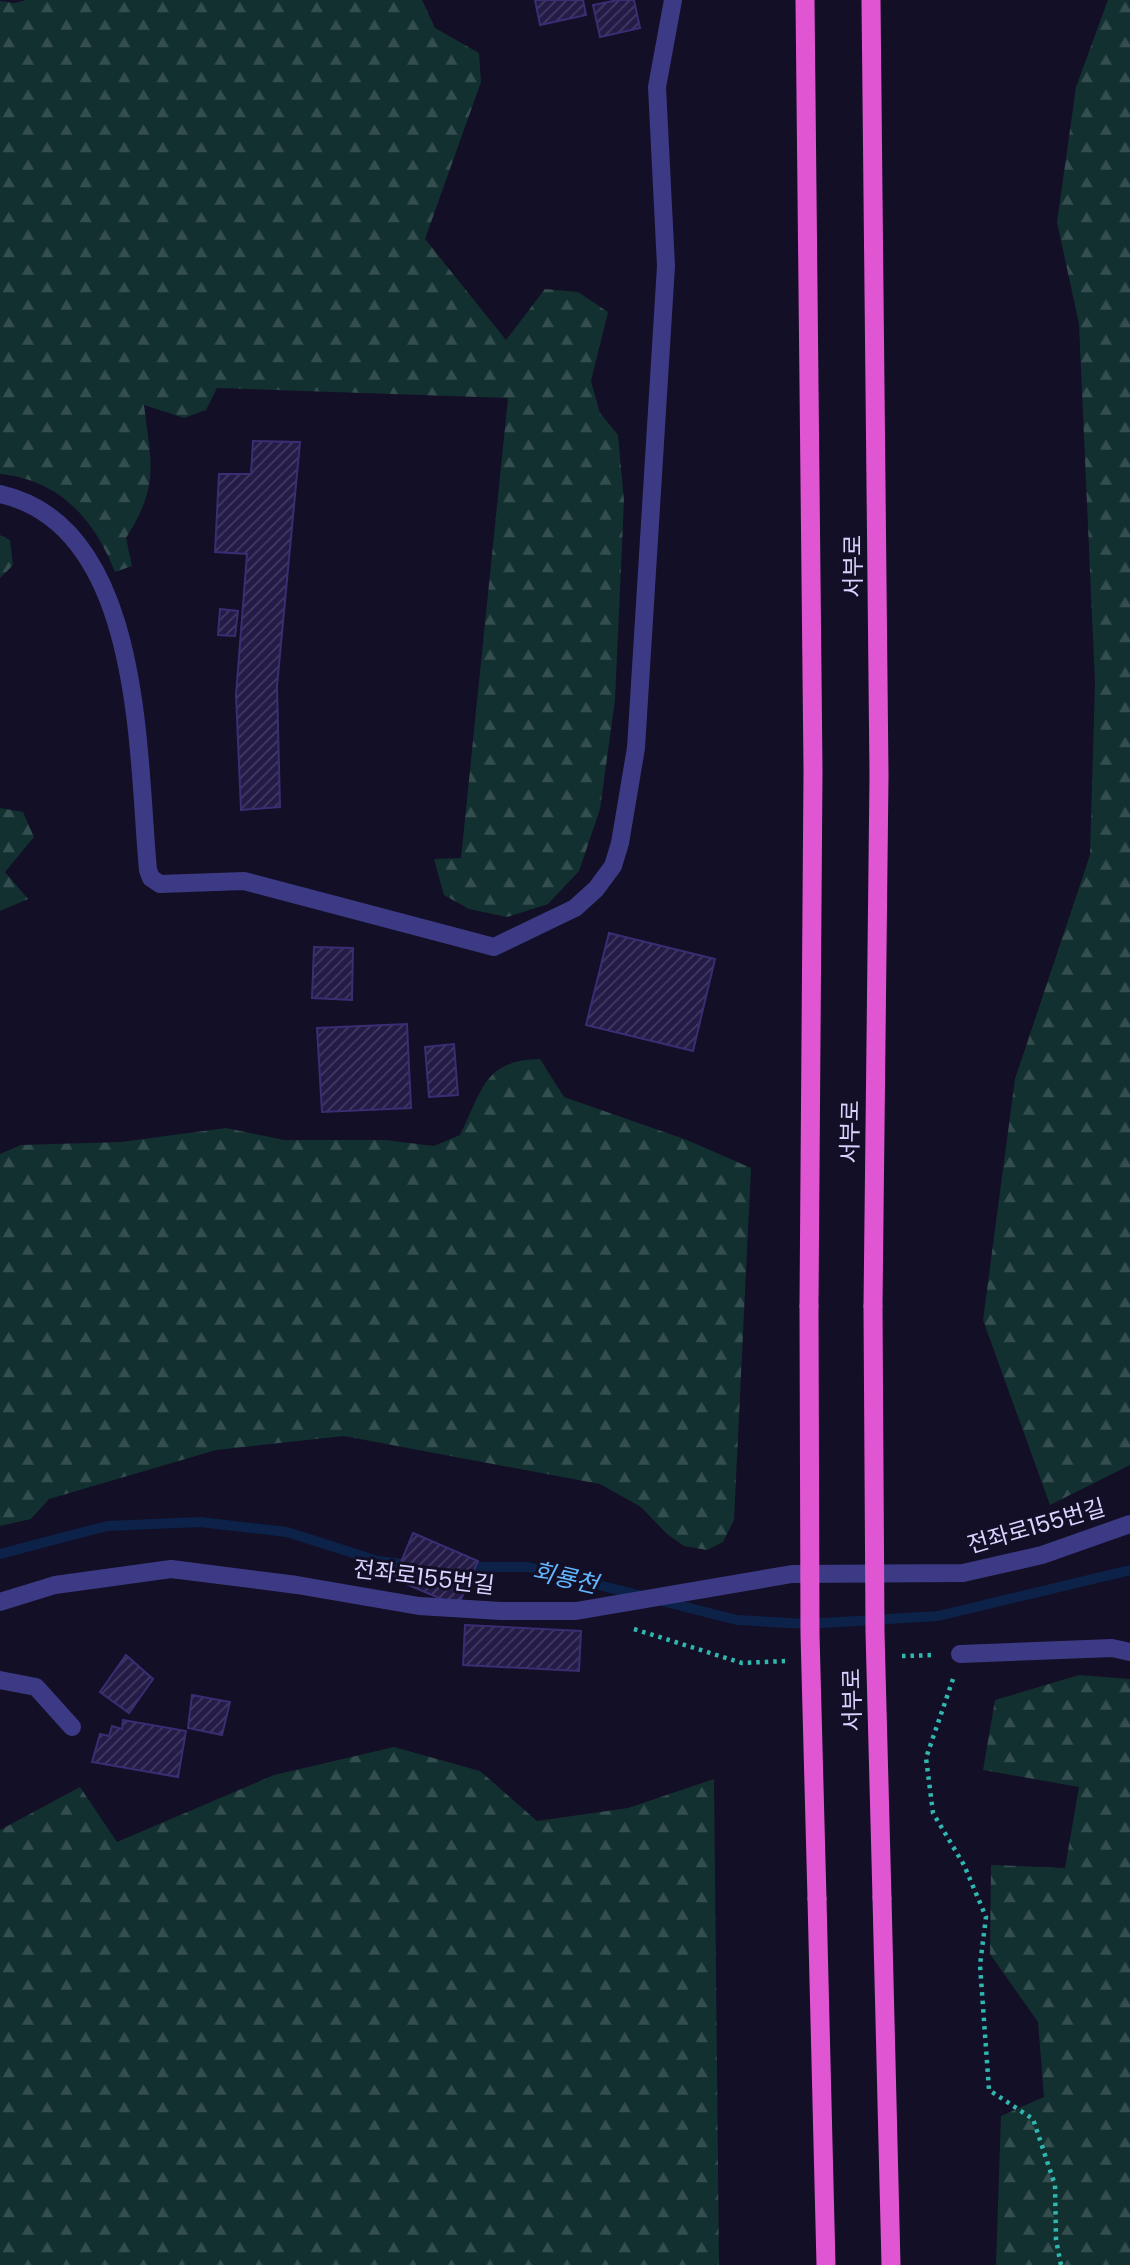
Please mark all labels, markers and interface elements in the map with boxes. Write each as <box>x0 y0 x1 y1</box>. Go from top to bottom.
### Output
street label: 서부로 <box>837 534 869 598</box>
street label: 서부로 <box>833 1100 867 1164</box>
street label: 전좌로155번길 <box>963 1491 1109 1561</box>
street label: 전좌로155번길 <box>352 1552 496 1602</box>
water label: 회룡천 <box>529 1554 604 1602</box>
street label: 서부로 <box>835 1668 869 1732</box>

